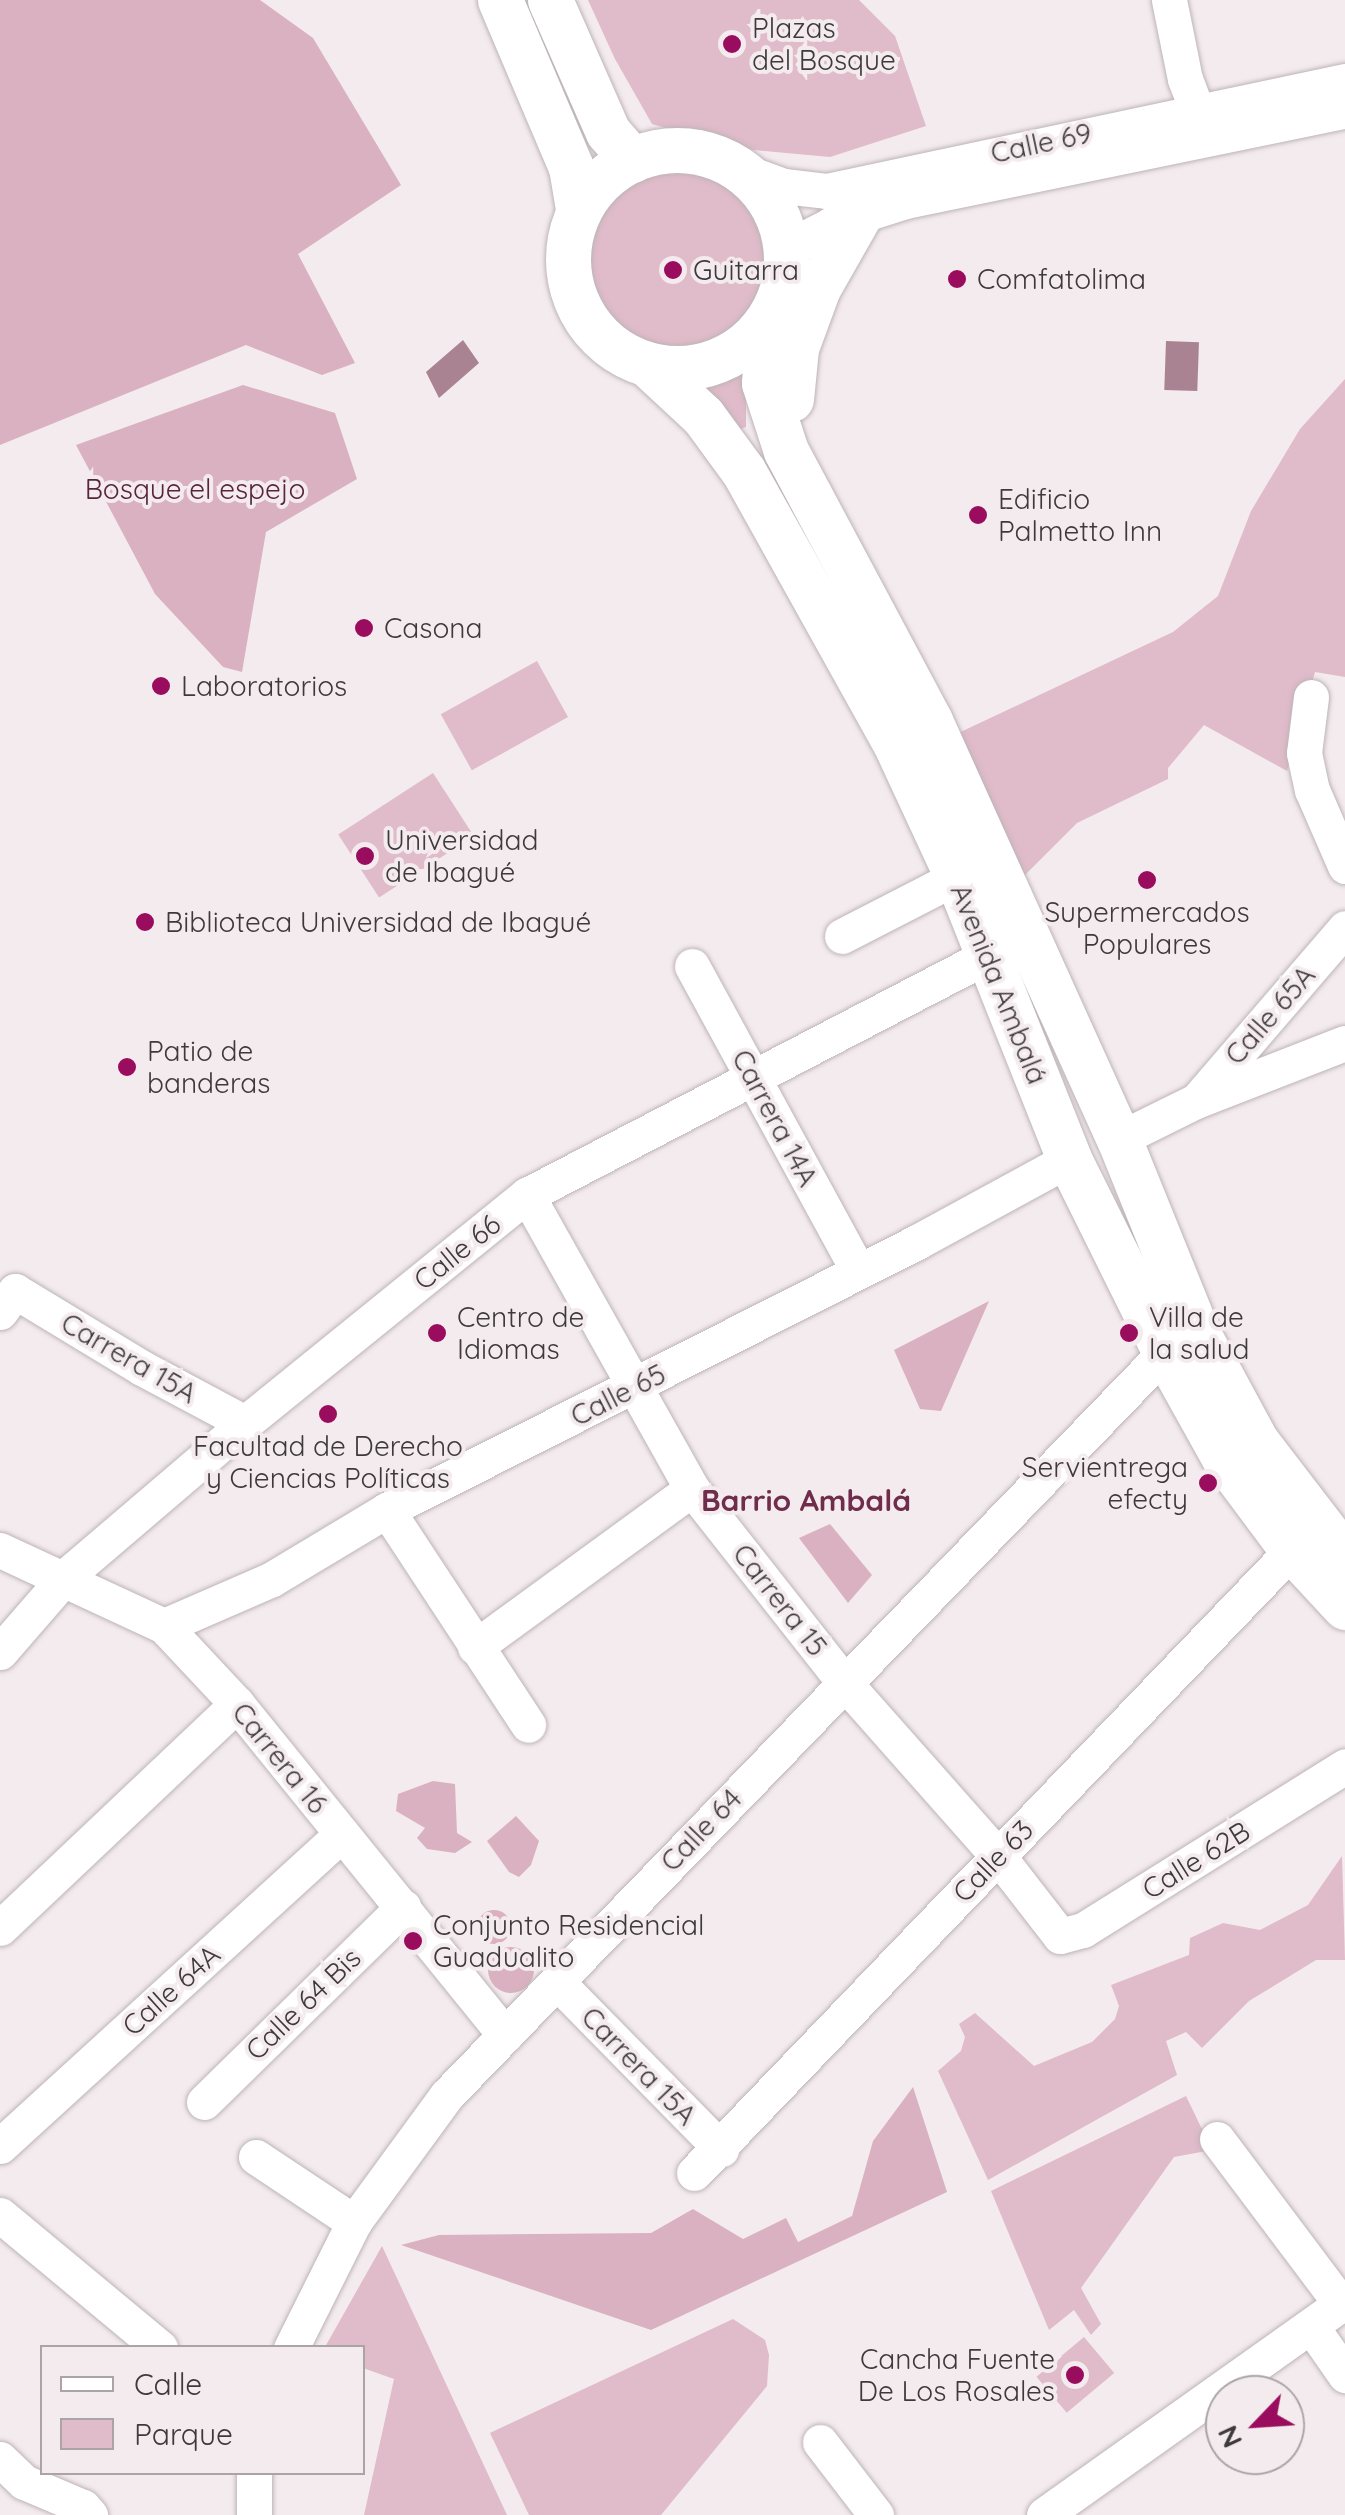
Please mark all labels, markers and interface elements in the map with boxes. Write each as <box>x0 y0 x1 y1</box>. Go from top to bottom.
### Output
place label: Plazas del Bosque <box>752 11 896 77</box>
marker: Plazas del Bosque <box>721 33 743 55</box>
street label: Calle 69 <box>988 116 1094 170</box>
place label: Guitarra <box>693 253 799 287</box>
marker: Guitarra <box>662 259 684 281</box>
place label: Comfatolima <box>977 262 1146 296</box>
marker: Comfatolima <box>946 268 968 290</box>
park label: Bosque el espejo <box>85 472 305 506</box>
place label: Edificio Palmetto Inn <box>998 482 1162 548</box>
marker: Edificio Palmetto Inn <box>967 504 989 526</box>
place label: Casona <box>384 611 482 645</box>
marker: Casona <box>353 617 375 639</box>
place label: Laboratorios <box>181 669 347 703</box>
marker: Laboratorios <box>150 675 172 697</box>
place label: Universidad de Ibagué <box>385 823 538 889</box>
marker: Universidad de Ibagué <box>354 845 376 867</box>
marker: Supermercados Populares <box>1136 869 1158 891</box>
street label: Avenida Ambalá <box>944 879 1054 1089</box>
place label: Supermercados Populares <box>1044 895 1250 961</box>
place label: Biblioteca Universidad de Ibagué <box>165 905 591 939</box>
marker: Biblioteca Universidad de Ibagué <box>134 911 156 933</box>
street label: Calle 65A <box>1218 959 1322 1071</box>
place label: Patio de banderas <box>147 1034 270 1100</box>
street label: Carrera 14A <box>725 1044 825 1192</box>
marker: Patio de banderas <box>116 1056 138 1078</box>
street label: Calle 66 <box>407 1207 507 1297</box>
place label: Centro de Idiomas <box>457 1300 584 1366</box>
place label: Villa de la salud <box>1149 1300 1250 1366</box>
street label: Carrera 15A <box>55 1306 203 1410</box>
marker: Centro de Idiomas <box>426 1322 448 1344</box>
marker: Villa de la salud <box>1118 1322 1140 1344</box>
street label: Calle 65 <box>565 1357 671 1433</box>
marker: Facultad de Derecho y Ciencias Políticas <box>317 1403 339 1425</box>
place label: Facultad de Derecho y Ciencias Políticas <box>193 1429 463 1495</box>
place label: Servientrega efecty <box>1022 1450 1188 1516</box>
marker: Servientrega efecty <box>1197 1472 1219 1494</box>
district label: Barrio Ambalá <box>701 1482 911 1518</box>
street label: Carrera 15 <box>726 1537 834 1663</box>
street label: Carrera 16 <box>225 1696 335 1820</box>
street label: Calle 64 <box>654 1782 748 1878</box>
street label: Calle 63 <box>946 1813 1040 1909</box>
street label: Calle 62B <box>1136 1814 1256 1906</box>
place label: Conjunto Residencial Guadualito <box>433 1908 704 1974</box>
marker: Conjunto Residencial Guadualito <box>402 1930 424 1952</box>
street label: Calle 64A <box>115 1937 227 2043</box>
street label: Calle 64 Bis <box>239 1941 367 2067</box>
street label: Carrera 15A <box>575 2000 703 2132</box>
place label: Cancha Fuente De Los Rosales <box>858 2342 1055 2408</box>
legend <box>40 2345 365 2475</box>
marker: Cancha Fuente De Los Rosales <box>1064 2364 1086 2386</box>
text: Calle <box>134 2365 202 2403</box>
north arrow <box>1205 2375 1305 2475</box>
text: Parque <box>134 2415 233 2453</box>
text: N <box>1209 2420 1249 2454</box>

